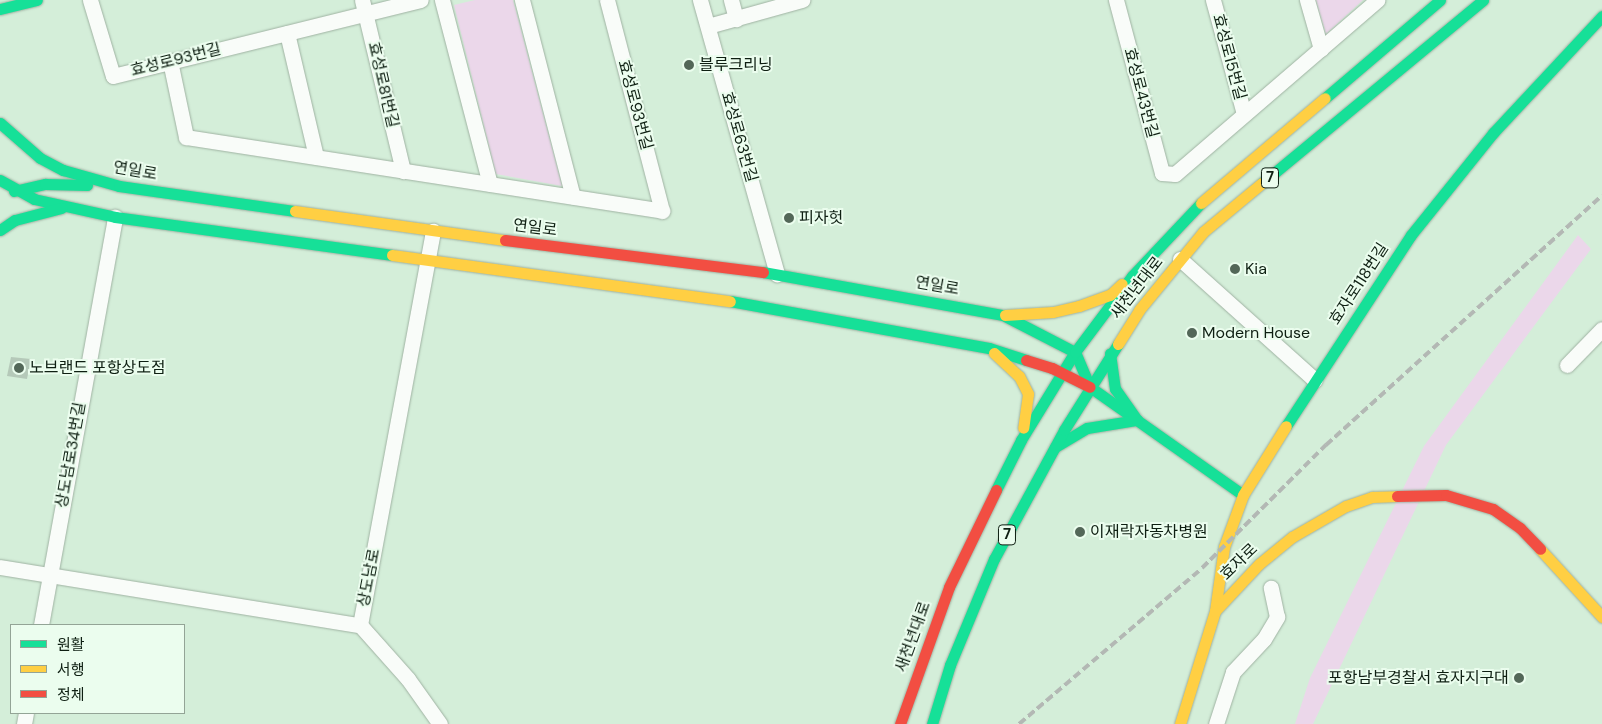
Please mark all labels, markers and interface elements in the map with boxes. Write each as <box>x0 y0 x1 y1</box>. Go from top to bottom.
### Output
street label: 효성로15번길 <box>1208 12 1250 102</box>
street label: 효성로93번길 <box>129 39 223 81</box>
street label: 효성로81번길 <box>364 40 402 130</box>
street label: 효성로43번길 <box>1120 46 1162 140</box>
place label: 블루크리닝 <box>699 55 773 75</box>
street label: 효성로93번길 <box>614 58 656 152</box>
marker: 블루크리닝 <box>683 59 695 71</box>
street label: 효성로63번길 <box>717 90 761 184</box>
street label: 연일로 <box>112 158 158 184</box>
road number: 7 <box>1260 166 1280 190</box>
place label: 피자헛 <box>799 208 843 228</box>
marker: 피자헛 <box>783 212 795 224</box>
street label: 연일로 <box>512 216 558 240</box>
street label: 효자로118번길 <box>1326 240 1392 328</box>
street label: 새천년대로 <box>1107 253 1167 323</box>
place label: Kia <box>1245 259 1267 279</box>
marker: Kia <box>1229 263 1241 275</box>
street label: 연일로 <box>914 273 960 299</box>
place label: Modern House <box>1202 323 1310 343</box>
marker: Modern House <box>1186 327 1198 339</box>
place label: 노브랜드 포항상도점 <box>29 358 166 378</box>
marker: 노브랜드 포항상도점 <box>13 362 25 374</box>
street label: 상도남로34번길 <box>52 400 90 510</box>
road number: 7 <box>997 522 1017 548</box>
place label: 이재락자동차병원 <box>1090 522 1208 542</box>
marker: 이재락자동차병원 <box>1074 526 1086 538</box>
street label: 효자로 <box>1216 540 1262 584</box>
street label: 상도남로 <box>354 547 384 609</box>
street label: 새천년대로 <box>891 599 935 675</box>
legend <box>10 624 185 714</box>
text: 원활 <box>57 635 85 655</box>
text: 서행 <box>57 660 85 680</box>
place label: 포항남부경찰서 효자지구대 <box>1328 668 1509 688</box>
marker: 포항남부경찰서 효자지구대 <box>1513 672 1525 684</box>
text: 정체 <box>57 685 85 705</box>

